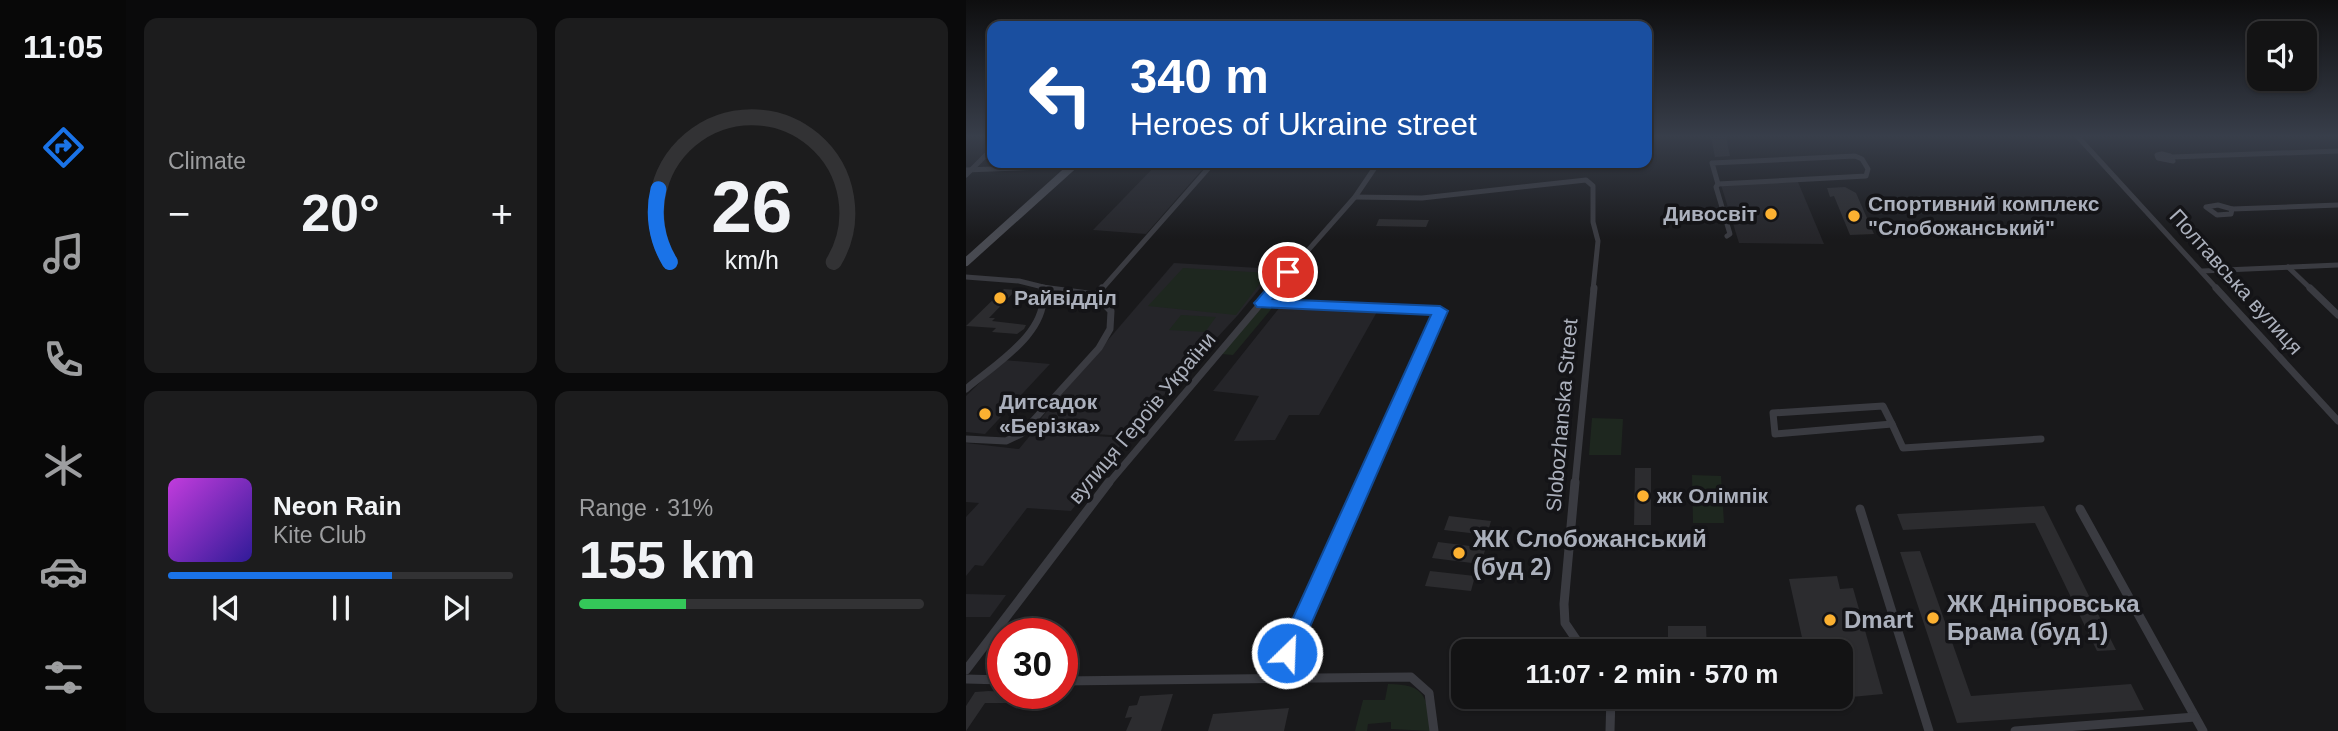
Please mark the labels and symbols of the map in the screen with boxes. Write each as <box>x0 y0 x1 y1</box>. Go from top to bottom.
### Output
place label: Спортивний комплекс "Слобожанський" <box>1868 192 2100 239</box>
place label: Дивосвіт <box>1663 202 1757 225</box>
street label: Полтавська вулиця <box>2165 204 2308 359</box>
marker: Дивосвіт <box>1763 206 1779 222</box>
marker: Спортивний комплекс "Слобожанський" <box>1846 208 1862 224</box>
pin <box>1258 242 1318 302</box>
place label: Райвідділ <box>1014 286 1117 309</box>
marker: Райвідділ <box>992 290 1008 306</box>
street label: Slobozhanska Street <box>1542 317 1581 512</box>
street label: вулиця Героїв України <box>1063 328 1220 508</box>
place label: Дитсадок «Берізка» <box>999 390 1100 437</box>
marker: Дитсадок «Берізка» <box>977 406 993 422</box>
place label: жк Олімпік <box>1656 484 1769 507</box>
marker: жк Олімпік <box>1635 488 1651 504</box>
place label: ЖК Слобожанський (буд 2) <box>1472 525 1707 580</box>
marker: ЖК Слобожанський (буд 2) <box>1451 545 1467 561</box>
place label: ЖК Дніпровська Брама (буд 1) <box>1946 590 2140 645</box>
place label: Dmart <box>1844 606 1913 633</box>
marker: ЖК Дніпровська Брама (буд 1) <box>1925 610 1941 626</box>
marker: Dmart <box>1822 612 1838 628</box>
position arrow <box>1250 616 1324 690</box>
speed limit sign: 30 <box>987 618 1078 709</box>

